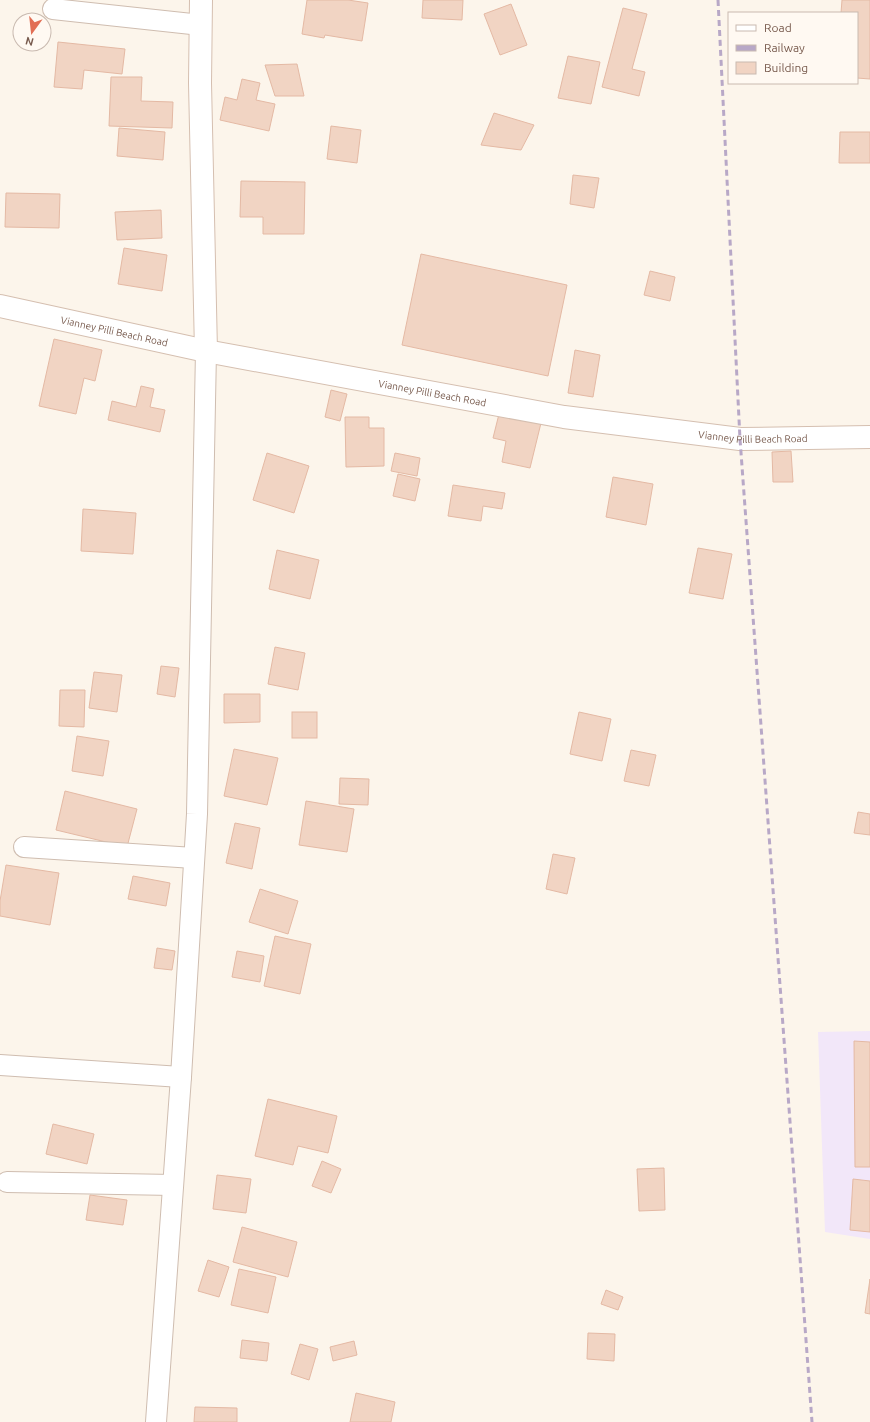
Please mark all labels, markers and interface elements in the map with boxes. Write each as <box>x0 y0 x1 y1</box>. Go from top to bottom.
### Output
north arrow <box>12 12 52 52</box>
legend <box>728 12 858 84</box>
text: Road <box>764 21 792 34</box>
text: N <box>24 35 35 49</box>
text: Railway <box>764 41 805 54</box>
text: Building <box>764 61 808 74</box>
street label: Vianney Pilli Beach Road <box>60 314 169 349</box>
street label: Vianney Pilli Beach Road <box>377 378 487 409</box>
street label: Vianney Pilli Beach Road <box>698 429 808 445</box>

